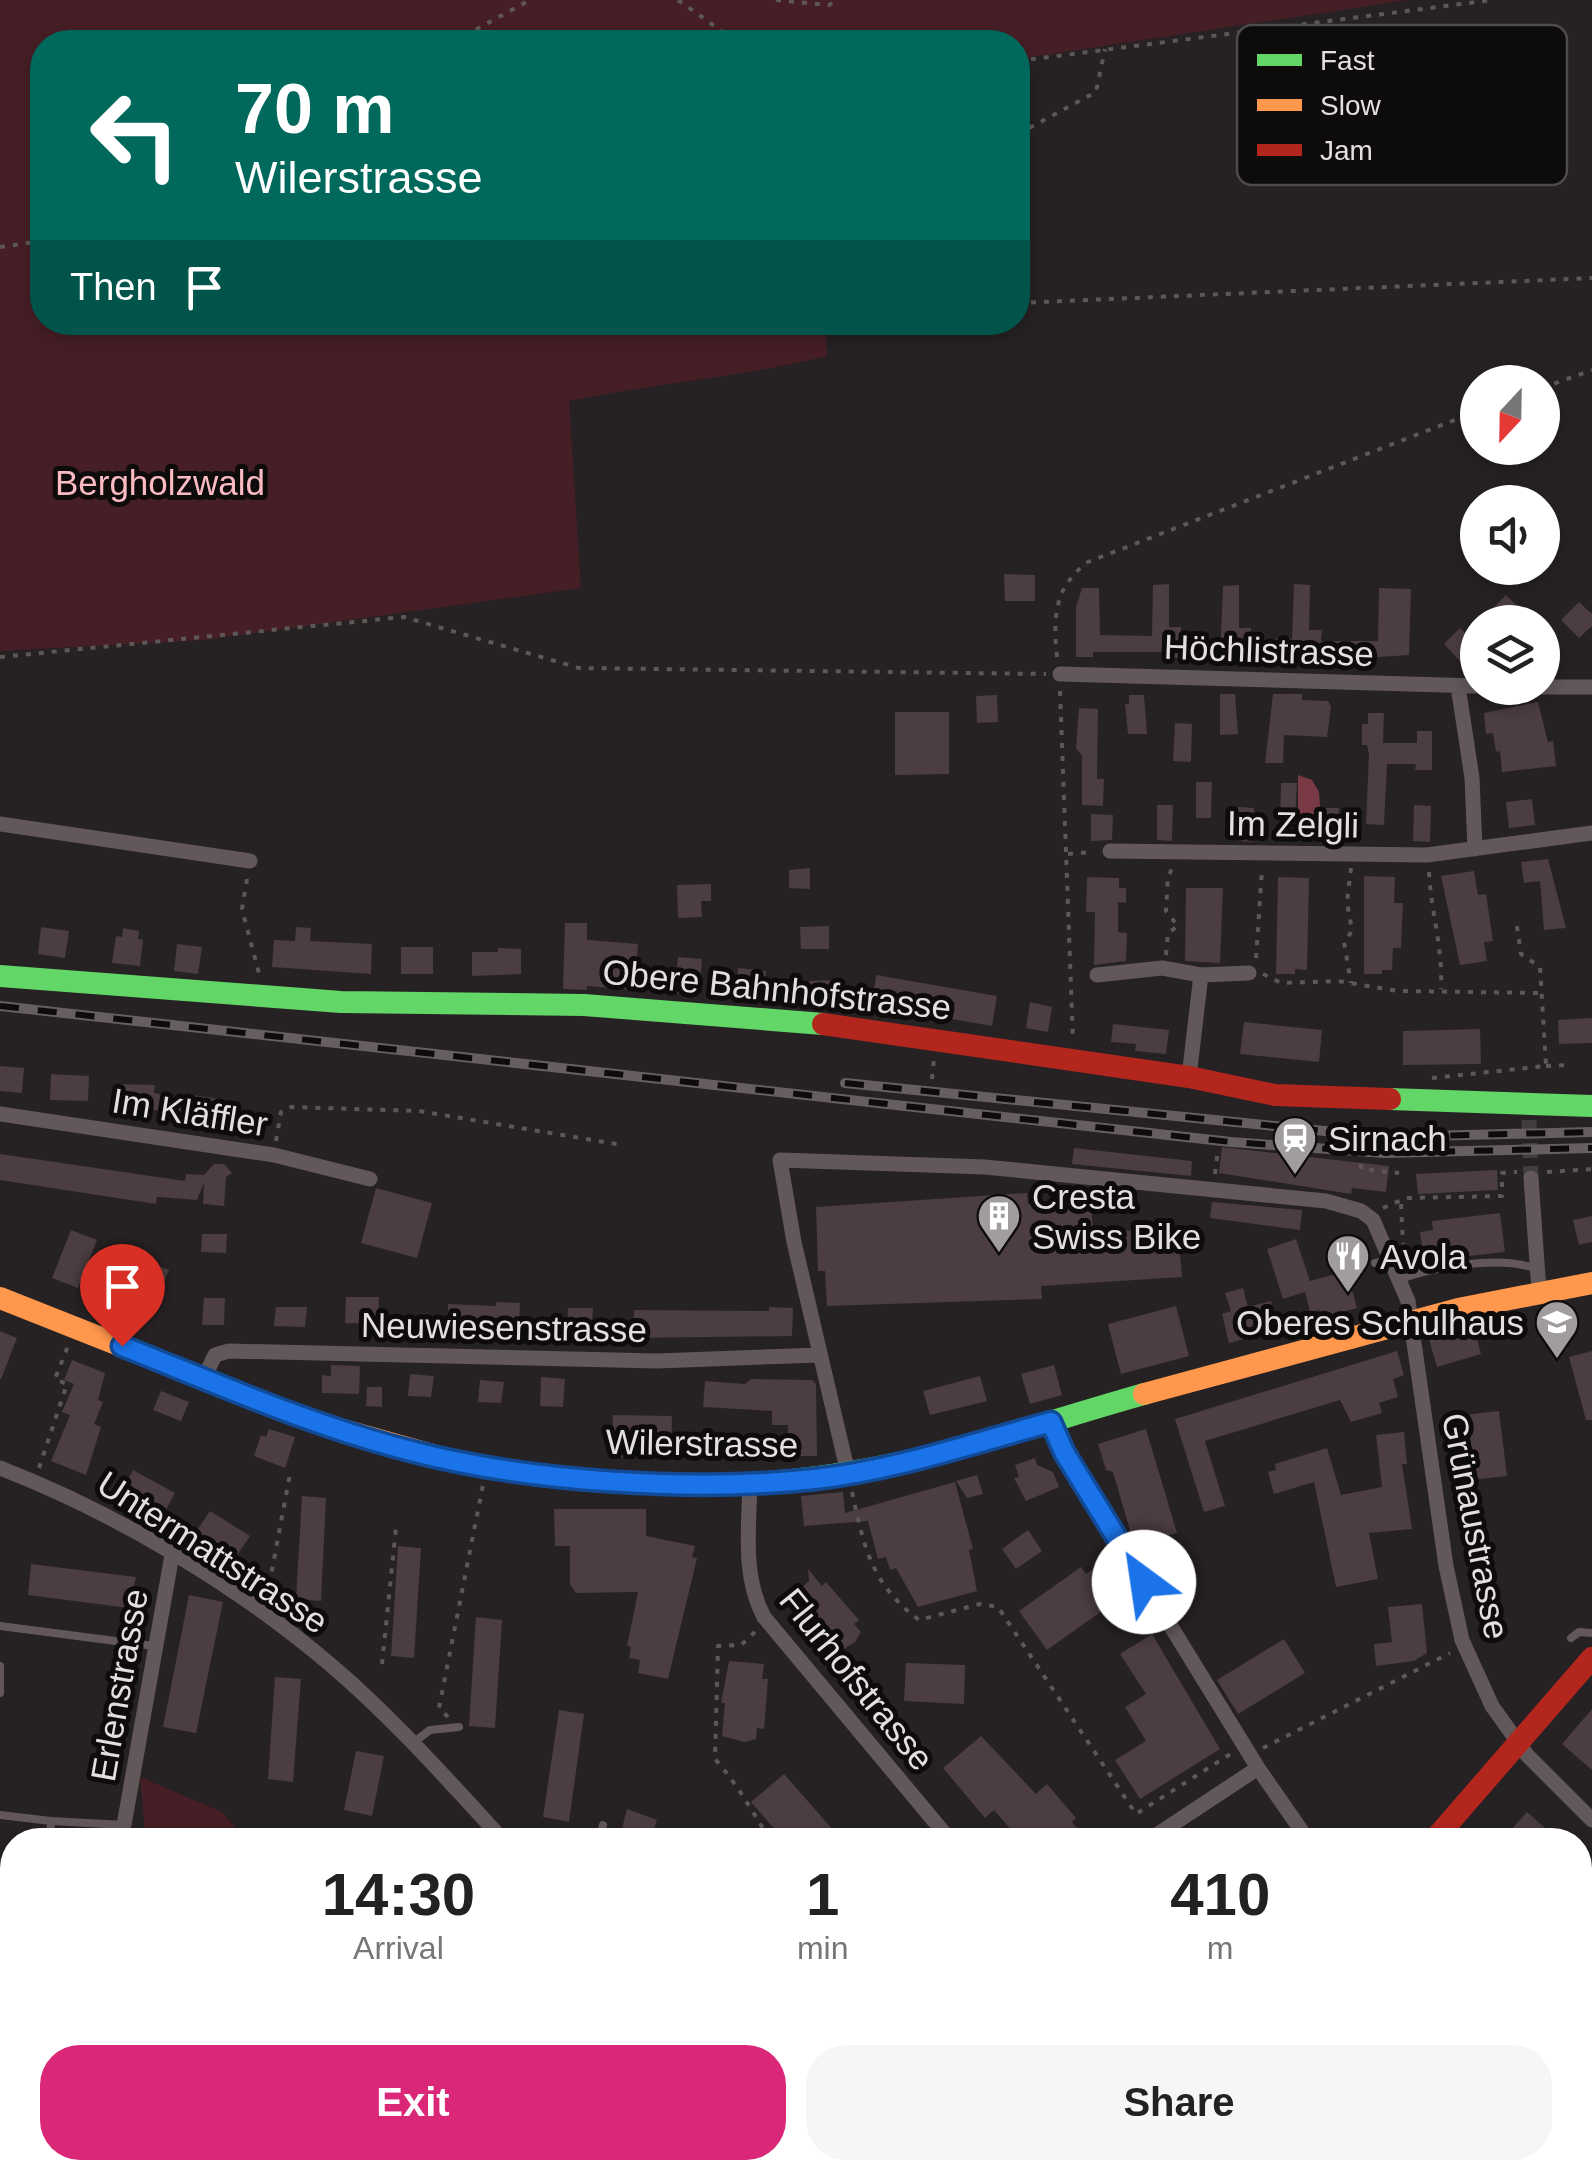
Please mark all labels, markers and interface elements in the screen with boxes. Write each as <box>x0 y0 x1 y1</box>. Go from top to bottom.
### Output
legend <box>1237 25 1567 185</box>
text: Fast <box>1320 45 1375 76</box>
icon: left <box>70 70 200 200</box>
text: 70 m <box>235 70 395 148</box>
text: Slow <box>1320 90 1381 121</box>
text: Jam <box>1320 135 1373 166</box>
text: Wilerstrasse <box>235 152 483 203</box>
icon: arrive <box>177 260 232 315</box>
text: Then <box>70 266 157 308</box>
north arrow <box>1460 365 1560 465</box>
map controls <box>1460 365 1560 705</box>
park label: Bergholzwald <box>55 463 265 502</box>
button: sound <box>1460 485 1560 585</box>
button: layers <box>1460 605 1560 705</box>
street label: Höchlistrasse <box>1163 627 1375 673</box>
street label: Im Zelgli <box>1227 803 1359 845</box>
street label: Obere Bahnhofstrasse <box>601 951 953 1027</box>
street label: Im Kläffler <box>109 1080 271 1144</box>
station icon: Sirnach <box>1272 1115 1318 1176</box>
place label: Sirnach <box>1328 1119 1447 1158</box>
place label: Cresta Swiss Bike <box>1032 1177 1201 1256</box>
building icon: Cresta Swiss Bike <box>976 1193 1022 1254</box>
restaurant icon: Avola <box>1325 1233 1371 1294</box>
place label: Avola <box>1380 1237 1467 1276</box>
pin <box>80 1244 165 1347</box>
icon: arrive <box>95 1259 150 1314</box>
school or university icon: Oberes Schulhaus <box>1534 1299 1580 1360</box>
place label: Oberes Schulhaus <box>1236 1303 1524 1342</box>
street label: Neuwiesenstrasse <box>361 1305 647 1349</box>
street label: Grünaustrasse <box>1435 1410 1517 1642</box>
street label: Wilerstrasse <box>605 1422 799 1464</box>
street label: Untermattstrasse <box>91 1463 335 1641</box>
position arrow <box>1092 1530 1196 1634</box>
street label: Flurhofstrasse <box>772 1581 942 1777</box>
street label: Erlenstrasse <box>83 1586 155 1784</box>
text: 14:30 <box>322 1861 475 1928</box>
text: 1 <box>806 1861 839 1928</box>
text: 410 <box>1170 1861 1270 1928</box>
text: Arrival <box>353 1930 444 1966</box>
text: min <box>797 1930 848 1966</box>
text: m <box>1207 1930 1234 1966</box>
button: Exit <box>40 2045 786 2160</box>
button: Share <box>806 2045 1552 2160</box>

